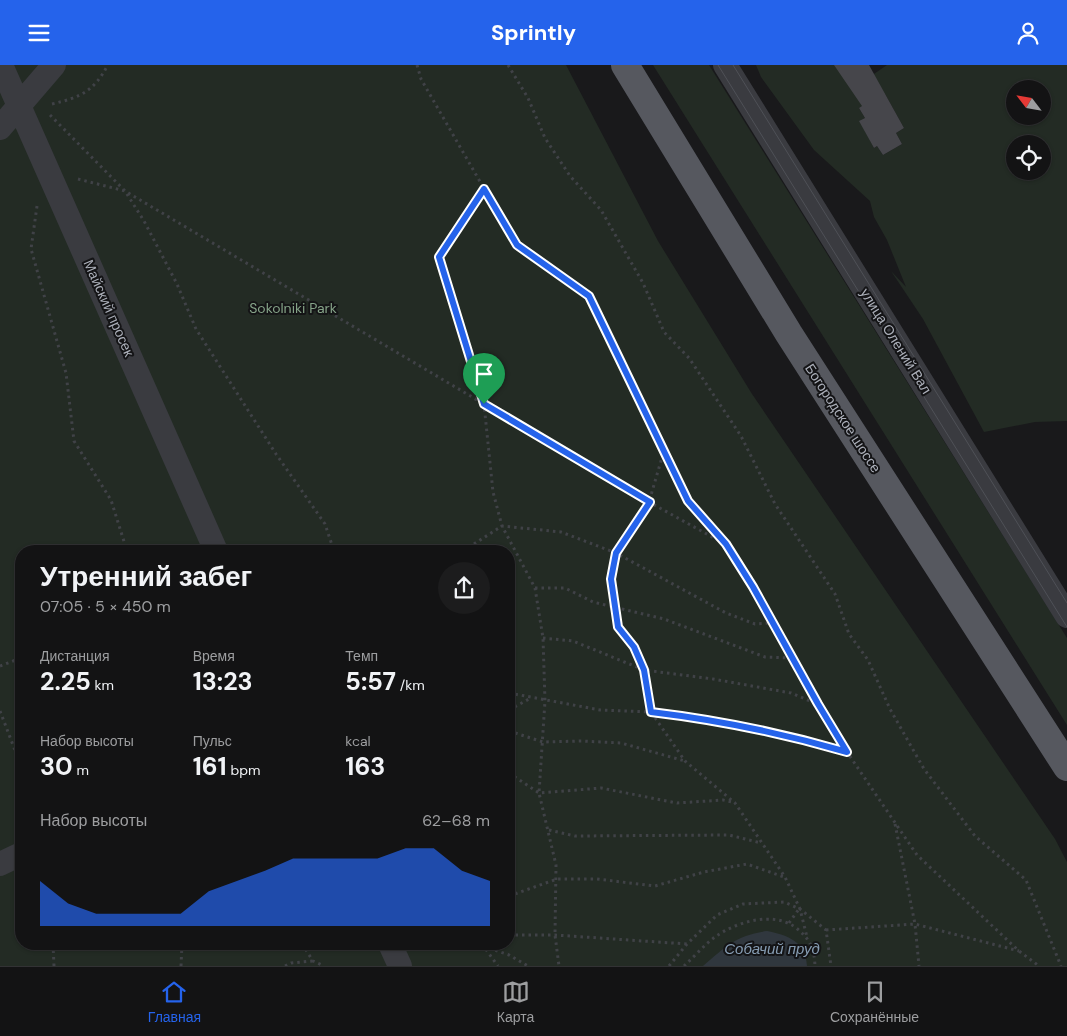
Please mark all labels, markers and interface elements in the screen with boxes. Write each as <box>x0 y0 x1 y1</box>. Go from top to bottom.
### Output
text: Sprintly <box>491 18 576 47</box>
icon: menu <box>25 19 53 47</box>
icon: person <box>1014 19 1042 47</box>
north arrow <box>1006 80 1051 125</box>
map controls <box>1006 80 1051 180</box>
button: locate <box>1006 135 1051 180</box>
street label: Майский просек <box>80 257 139 360</box>
street label: улица Олений Вал <box>856 285 936 397</box>
park label: Sokolniki Park <box>249 299 337 317</box>
pin <box>463 353 505 404</box>
icon: arrive <box>470 360 498 388</box>
street label: Богородское шоссе <box>801 360 885 476</box>
text: Утренний забег <box>40 558 252 595</box>
button: share <box>438 562 490 614</box>
text: 07:05 · 5 × 450 m <box>40 596 171 617</box>
text: Дистанция <box>40 647 110 665</box>
text: Время <box>193 647 235 665</box>
text: Темп <box>345 647 378 665</box>
text: 2.25 <box>40 665 91 698</box>
text: 13:23 <box>193 665 253 698</box>
text: 5:57 <box>345 665 396 698</box>
text: km <box>91 676 114 694</box>
text: /km <box>396 676 425 694</box>
text: Набор высоты <box>40 732 134 750</box>
text: Пульс <box>193 732 232 750</box>
text: kcal <box>345 732 371 750</box>
text: 30 <box>40 750 73 783</box>
text: 161 <box>193 750 227 783</box>
text: 163 <box>345 750 385 783</box>
text: m <box>73 761 89 779</box>
text: bpm <box>227 761 260 779</box>
text: Набор высоты <box>40 810 147 831</box>
text: 62–68 m <box>422 810 490 831</box>
water label: Собачий пруд <box>724 939 820 959</box>
tab: Главная <box>148 978 201 1026</box>
tab: Карта <box>497 978 534 1026</box>
tab: Сохранённые <box>830 978 919 1026</box>

